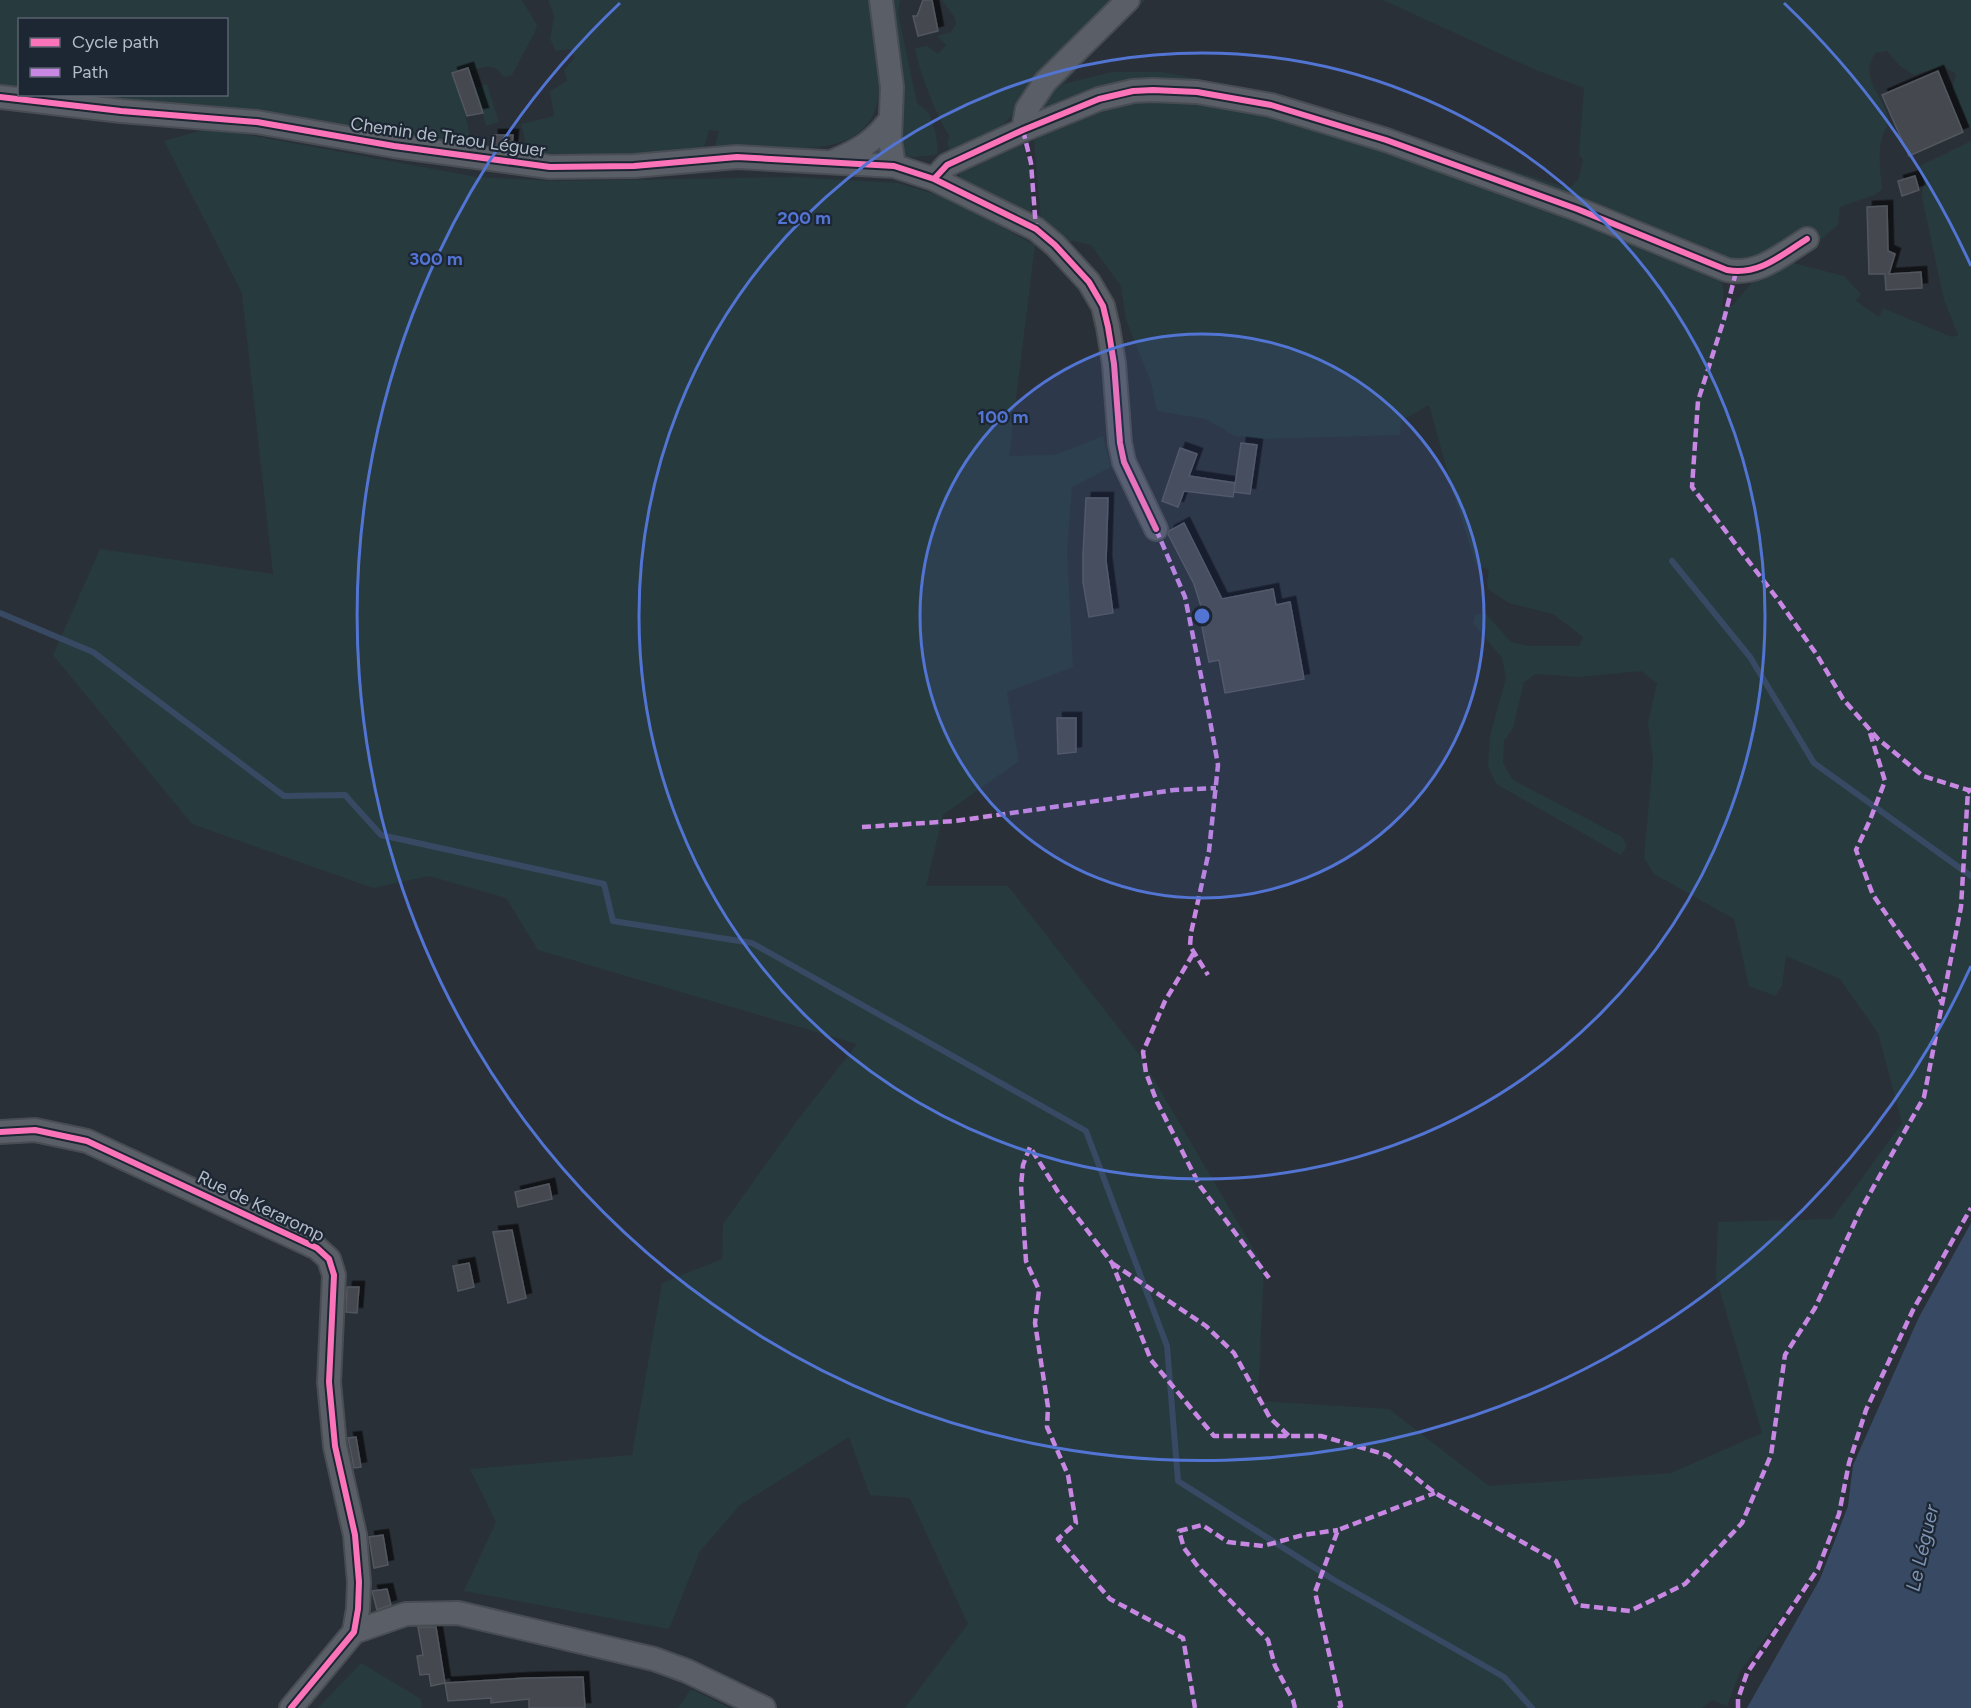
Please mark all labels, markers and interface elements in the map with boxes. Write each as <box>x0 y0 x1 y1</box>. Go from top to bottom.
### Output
legend <box>18 18 228 96</box>
text: Cycle path <box>72 31 159 53</box>
text: Path <box>72 61 108 83</box>
street label: Chemin de Traou Léguer <box>349 112 547 162</box>
text: 200 m <box>777 207 831 229</box>
text: 300 m <box>409 248 463 270</box>
text: 100 m <box>978 406 1028 428</box>
centre of rings <box>1192 606 1212 626</box>
street label: Rue de Keraromp <box>194 1166 328 1246</box>
water label: Le Léguer <box>1900 1501 1944 1594</box>

